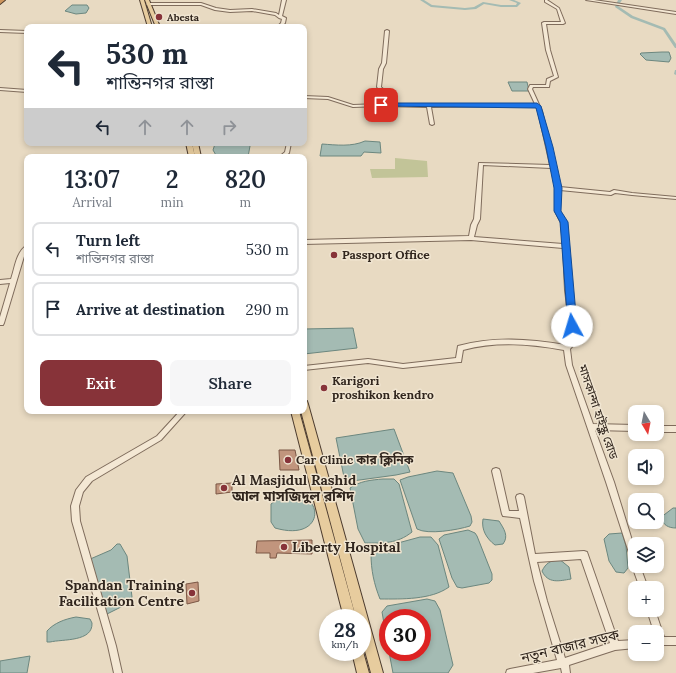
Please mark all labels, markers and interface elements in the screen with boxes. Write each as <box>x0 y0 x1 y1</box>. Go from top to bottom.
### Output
place label: Abesta <box>167 11 200 24</box>
marker: Abesta <box>154 12 164 22</box>
text: 530 m <box>106 36 188 72</box>
icon: left <box>40 40 92 92</box>
text: শান্তিনগর রাস্তা <box>106 71 214 94</box>
pin <box>364 88 398 122</box>
icon: arrive <box>370 94 392 116</box>
icon: left <box>92 116 114 138</box>
icon: ahead <box>134 116 156 138</box>
icon: ahead <box>176 116 198 138</box>
icon: right <box>218 116 240 138</box>
text: 13:07 <box>65 164 120 195</box>
text: 2 <box>166 164 179 195</box>
text: 820 <box>225 164 266 195</box>
text: Arrival <box>72 194 112 211</box>
text: min <box>161 194 184 211</box>
text: m <box>240 194 251 211</box>
text: Turn left <box>76 231 140 250</box>
icon: left <box>42 238 64 260</box>
text: 530 m <box>246 240 289 259</box>
place label: Passport Office <box>342 247 430 262</box>
text: শান্তিনগর রাস্তা <box>76 250 154 267</box>
marker: Passport Office <box>329 250 339 260</box>
icon: arrive <box>42 298 64 320</box>
text: Arrive at destination <box>76 300 225 319</box>
text: 290 m <box>246 300 289 319</box>
position arrow <box>551 305 593 347</box>
button: Exit <box>40 360 162 406</box>
button: Share <box>170 360 291 406</box>
street label: মাসকান্দা হাইস্কুল রোড <box>574 362 622 462</box>
place label: Karigori proshikon kendro <box>332 373 434 402</box>
marker: Karigori proshikon kendro <box>319 383 329 393</box>
north arrow <box>628 405 664 441</box>
map controls <box>628 405 664 661</box>
button: sound <box>628 449 664 485</box>
place label: Car Clinic কার ক্লিনিক <box>296 452 414 467</box>
marker: Car Clinic কার ক্লিনিক <box>283 455 293 465</box>
place label: Al Masjidul Rashid আল মাসজিদুল রশিদ <box>231 471 356 505</box>
marker: Al Masjidul Rashid আল মাসজিদুল রশিদ <box>219 483 229 493</box>
button: search <box>628 493 664 529</box>
button: layers <box>628 537 664 573</box>
place label: Liberty Hospital <box>292 538 401 556</box>
marker: Liberty Hospital <box>279 542 289 552</box>
place label: Spandan Training Facilitation Centre <box>59 576 185 610</box>
button: + <box>628 581 664 617</box>
marker: Spandan Training Facilitation Centre <box>187 588 197 598</box>
speed limit sign: 30 <box>379 609 431 661</box>
text: 28 <box>334 617 356 642</box>
street label: নতুন বাজার সড়ক <box>518 625 622 667</box>
button: − <box>628 625 664 661</box>
text: km/h <box>331 638 359 651</box>

